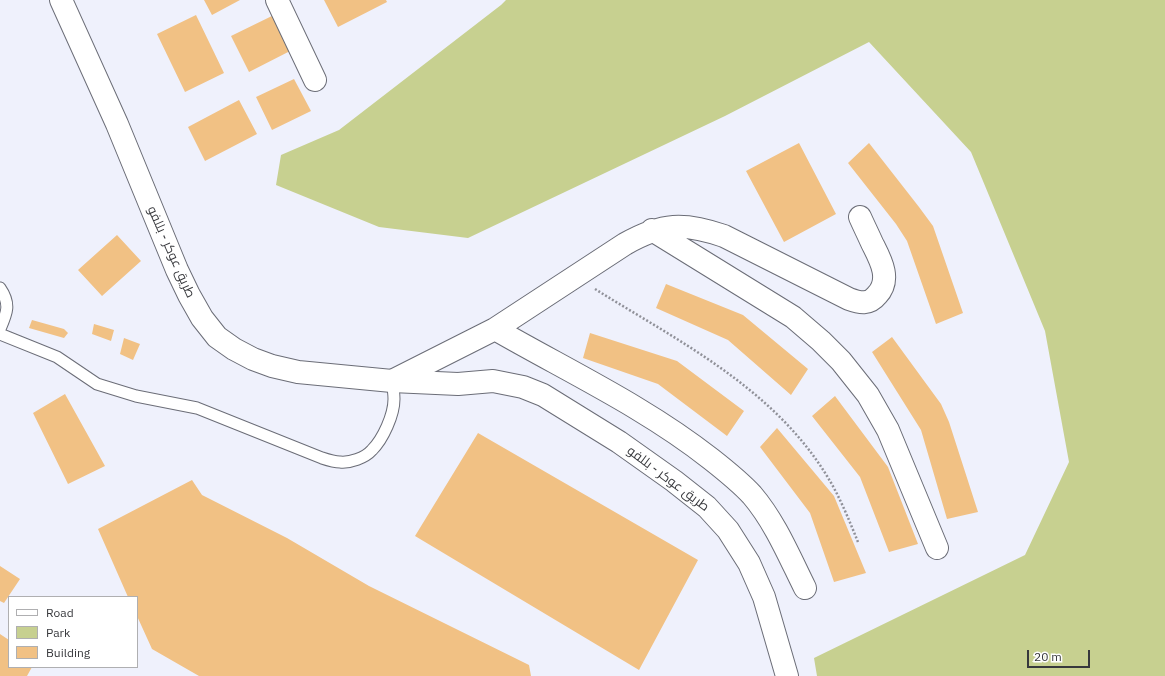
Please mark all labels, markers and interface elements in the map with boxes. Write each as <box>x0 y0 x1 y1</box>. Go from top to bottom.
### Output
street label: طريق عوكر - بللفو <box>144 204 198 300</box>
street label: طريق عوكر - بللفو <box>624 443 712 515</box>
legend <box>8 596 138 668</box>
text: Road <box>46 605 74 620</box>
text: Park <box>46 625 70 640</box>
scale bar <box>1029 642 1092 668</box>
text: Building <box>46 645 90 660</box>
text: 20 m <box>1034 649 1062 664</box>

